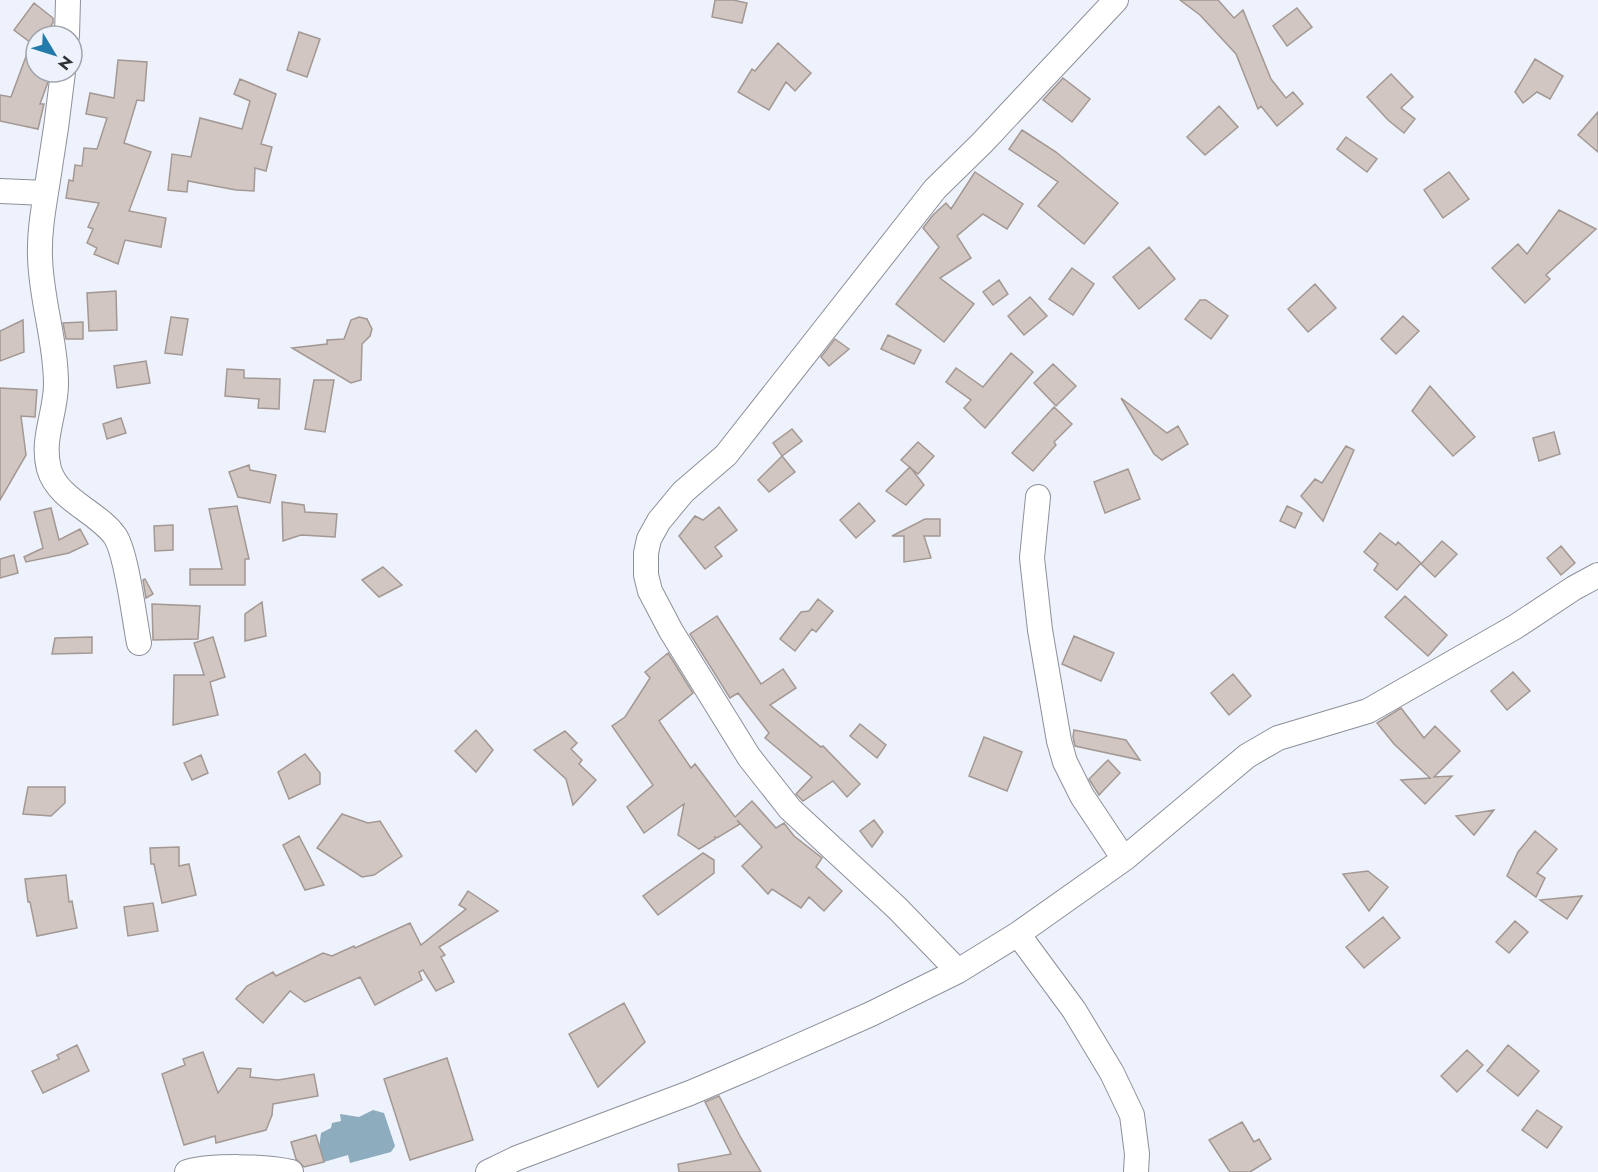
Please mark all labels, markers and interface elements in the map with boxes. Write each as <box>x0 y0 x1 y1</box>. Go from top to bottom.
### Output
north arrow <box>24 24 84 84</box>
text: N <box>52 51 78 75</box>

